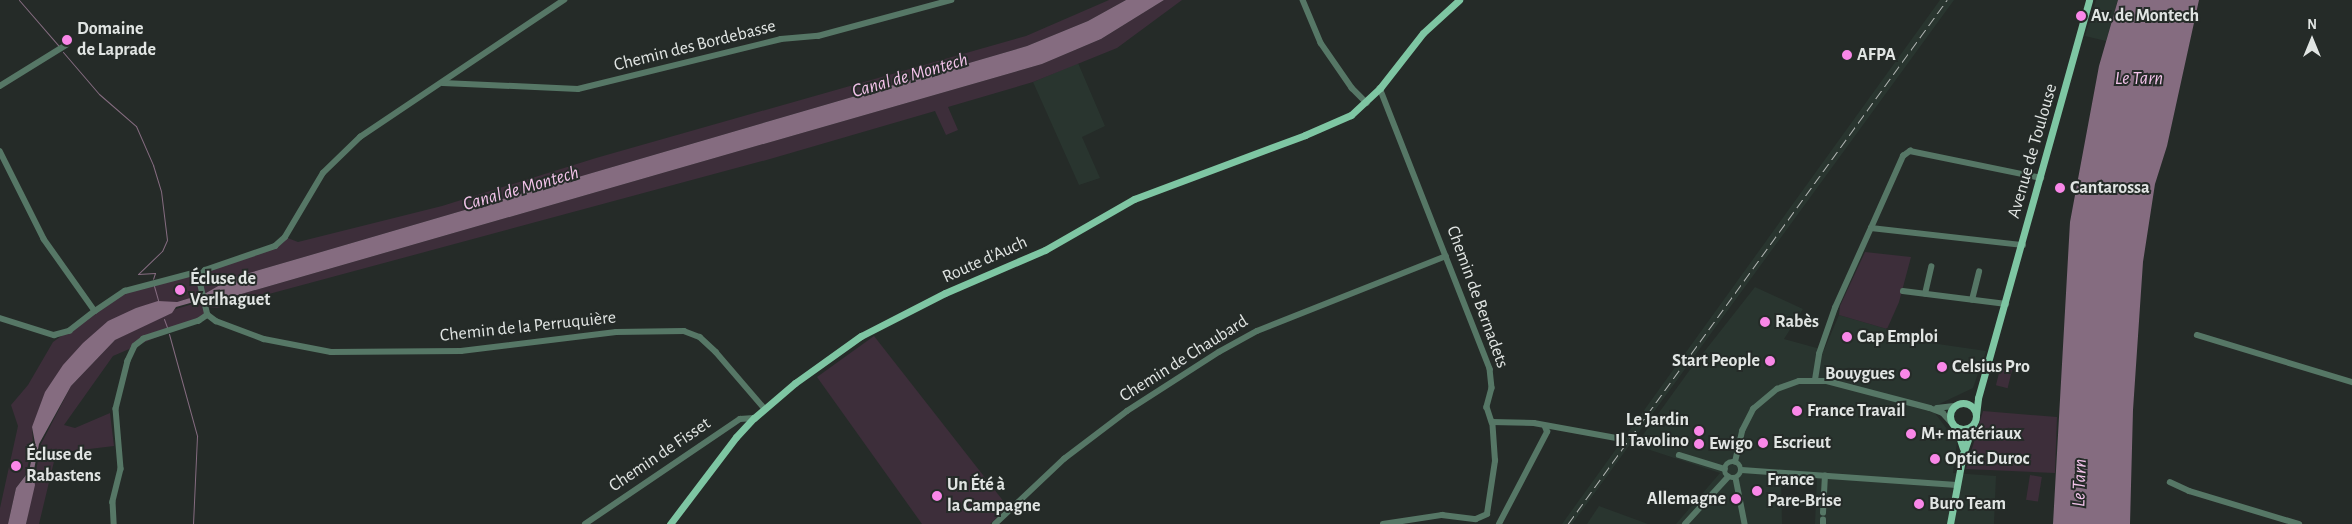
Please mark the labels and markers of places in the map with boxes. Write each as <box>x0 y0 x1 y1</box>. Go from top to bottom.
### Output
place label: Av. de Montech <box>2091 5 2199 27</box>
marker: Av. de Montech <box>2075 10 2087 22</box>
place label: Domaine de Laprade <box>77 19 156 62</box>
marker: Domaine de Laprade <box>61 34 73 46</box>
place label: AFPA <box>1857 44 1896 66</box>
marker: AFPA <box>1841 49 1853 61</box>
place label: Cantarossa <box>2070 177 2150 199</box>
marker: Cantarossa <box>2054 182 2066 194</box>
place label: Écluse de Verlhaguet <box>190 269 270 312</box>
marker: Écluse de Verlhaguet <box>174 284 186 296</box>
place label: Rabès <box>1775 311 1819 333</box>
marker: Rabès <box>1759 316 1771 328</box>
place label: Cap Emploi <box>1857 326 1938 348</box>
marker: Cap Emploi <box>1841 331 1853 343</box>
place label: Start People <box>1672 350 1760 372</box>
marker: Start People <box>1764 355 1776 367</box>
place label: Celsius Pro <box>1952 356 2030 378</box>
marker: Celsius Pro <box>1936 361 1948 373</box>
place label: Bouygues <box>1825 363 1895 385</box>
marker: Bouygues <box>1899 368 1911 380</box>
place label: France Travail <box>1807 400 1906 422</box>
marker: France Travail <box>1791 405 1803 417</box>
place label: Le Jardin Il Tavolino <box>1615 410 1689 452</box>
place label: M+ matériaux <box>1921 423 2022 445</box>
marker: Le Jardin Il Tavolino <box>1693 425 1705 437</box>
marker: M+ matériaux <box>1905 428 1917 440</box>
place label: Escrieut <box>1773 432 1831 454</box>
place label: Ewigo <box>1709 433 1753 455</box>
marker: Escrieut <box>1757 437 1769 449</box>
marker: Ewigo <box>1693 438 1705 450</box>
place label: Écluse de Rabastens <box>26 445 101 488</box>
place label: Optic Duroc <box>1945 448 2029 470</box>
marker: Optic Duroc <box>1929 453 1941 465</box>
marker: Écluse de Rabastens <box>10 460 22 472</box>
place label: France Pare-Brise <box>1767 470 1841 512</box>
place label: Un Été à la Campagne <box>947 475 1040 518</box>
marker: France Pare-Brise <box>1751 485 1763 497</box>
place label: Allemagne <box>1647 488 1726 510</box>
marker: Un Été à la Campagne <box>931 490 943 502</box>
marker: Allemagne <box>1730 493 1742 505</box>
place label: Buro Team <box>1929 493 2006 515</box>
marker: Buro Team <box>1913 498 1925 510</box>

